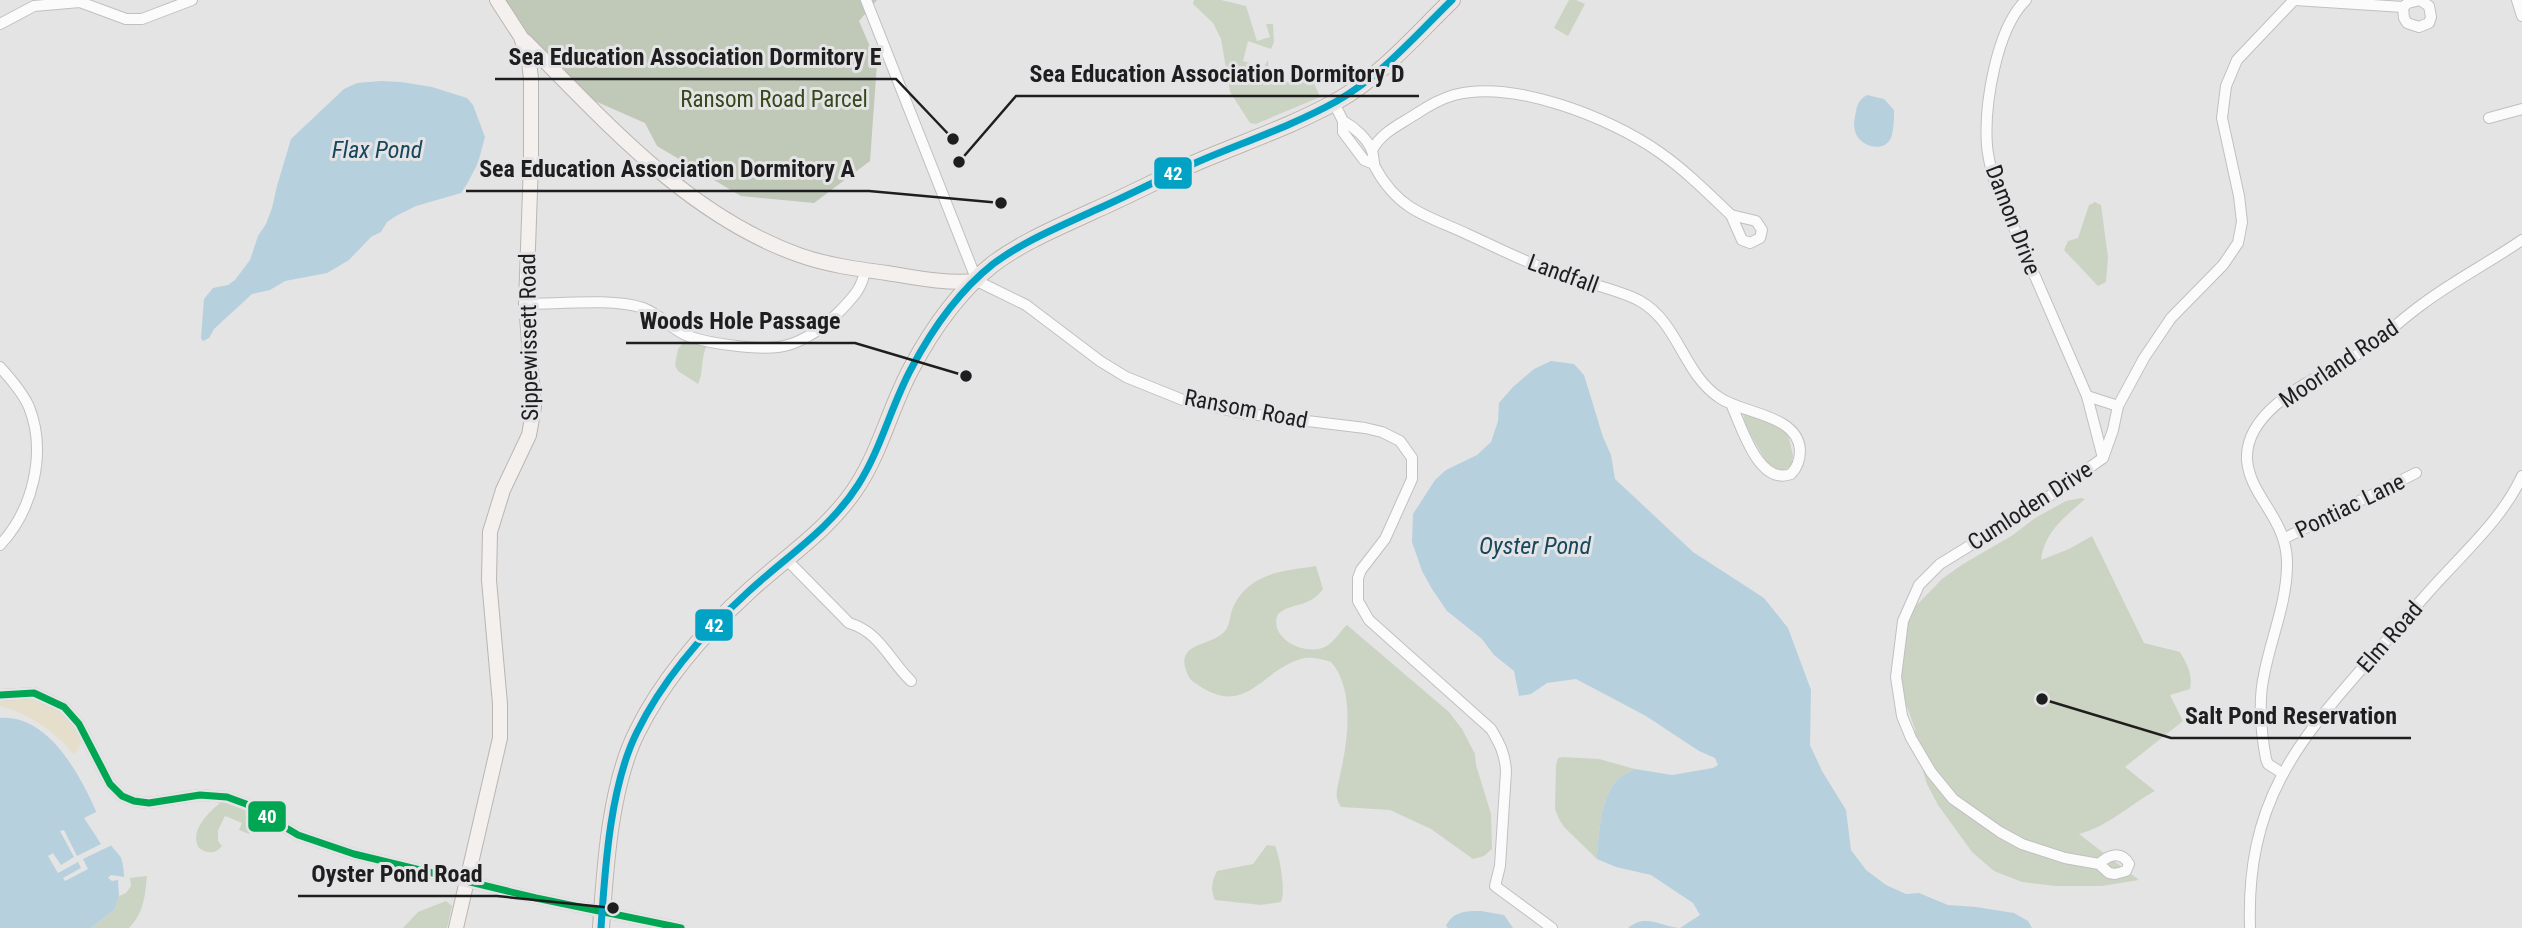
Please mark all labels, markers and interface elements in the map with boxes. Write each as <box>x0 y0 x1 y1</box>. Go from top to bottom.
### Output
callout: Sea Education Association Dormitory E <box>495 34 896 79</box>
text: Sea Education Association Dormitory E <box>508 43 882 71</box>
callout: Sea Education Association Dormitory D <box>1016 51 1419 96</box>
text: Sea Education Association Dormitory D <box>1030 60 1404 88</box>
park label: Ransom Road Parcel <box>680 86 868 113</box>
water label: Flax Pond <box>332 136 423 164</box>
callout: Sea Education Association Dormitory A <box>466 146 869 191</box>
text: Sea Education Association Dormitory A <box>479 155 856 183</box>
line badge: 42 <box>1153 156 1193 190</box>
street label: Damon Drive <box>1980 161 2046 279</box>
text: 42 <box>1163 162 1183 185</box>
street label: Landfall <box>1524 249 1602 299</box>
street label: Sippewissett Road <box>514 253 544 421</box>
callout: Woods Hole Passage <box>626 298 855 343</box>
text: Woods Hole Passage <box>639 307 841 335</box>
street label: Moorland Road <box>2274 314 2404 414</box>
street label: Ransom Road <box>1182 384 1310 434</box>
street label: Cumloden Drive <box>1963 456 2097 556</box>
street label: Pontiac Lane <box>2291 468 2409 544</box>
water label: Oyster Pond <box>1479 532 1591 560</box>
street label: Elm Road <box>2352 596 2428 678</box>
line badge: 42 <box>694 608 734 642</box>
text: 42 <box>704 614 724 637</box>
callout: Salt Pond Reservation <box>2171 693 2411 738</box>
text: Salt Pond Reservation <box>2185 702 2397 730</box>
line badge: 40 <box>247 800 287 833</box>
text: 40 <box>257 805 277 828</box>
callout: Oyster Pond Road <box>298 851 497 896</box>
text: Oyster Pond Road <box>311 860 483 888</box>

